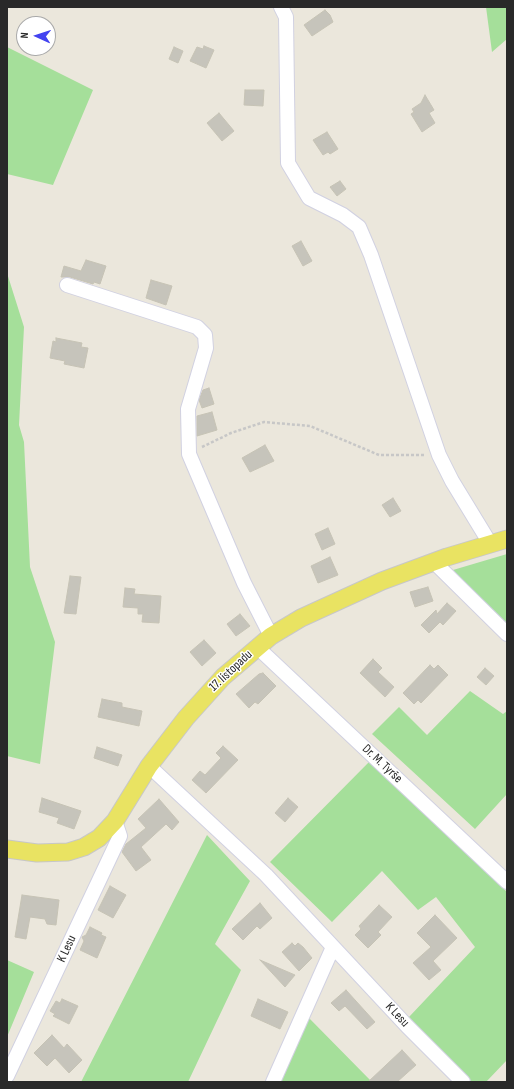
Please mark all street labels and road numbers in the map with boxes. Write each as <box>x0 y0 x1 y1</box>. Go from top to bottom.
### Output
street label: 17. listopadu <box>206 647 256 695</box>
street label: Dr. M. Tyrše <box>359 741 405 787</box>
street label: K Lesu <box>54 933 80 965</box>
street label: K Lesu <box>382 999 412 1031</box>

